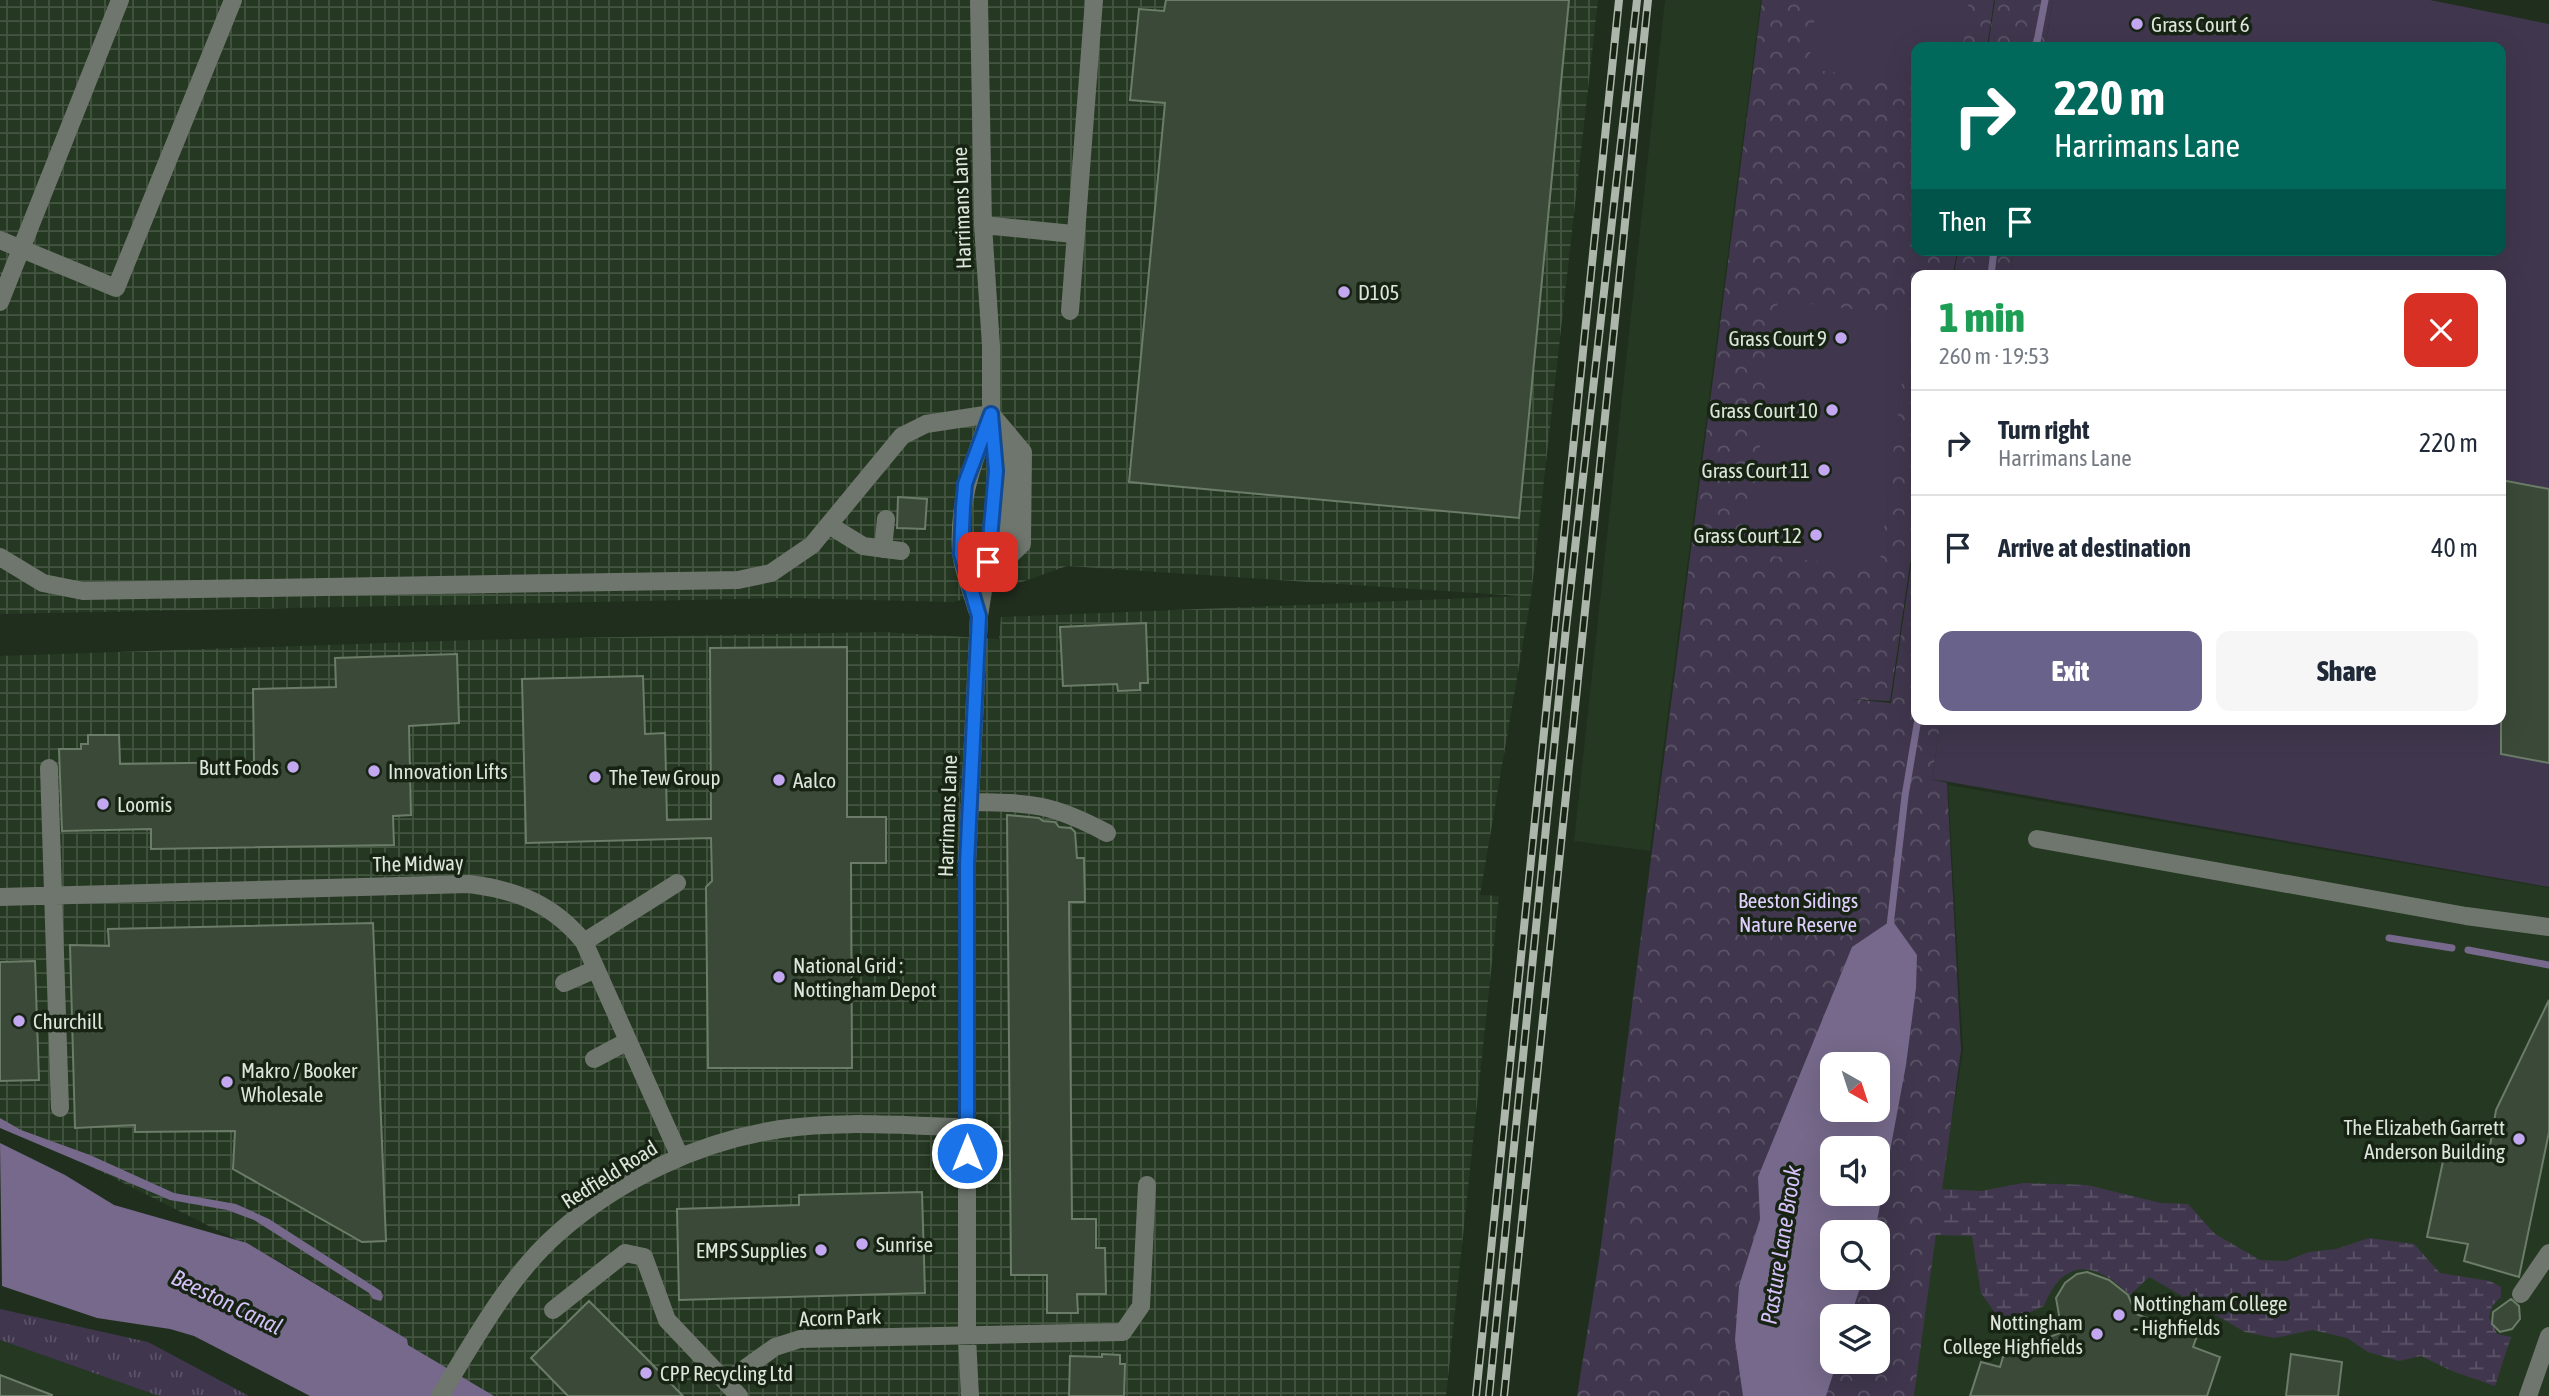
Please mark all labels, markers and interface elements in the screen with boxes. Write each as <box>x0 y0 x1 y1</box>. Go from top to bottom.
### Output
place label: Grass Court 6 <box>2151 12 2250 36</box>
marker: Grass Court 6 <box>2129 16 2145 32</box>
text: 220 m <box>2054 69 2165 125</box>
icon: right <box>1939 70 2030 161</box>
text: Harrimans Lane <box>2054 127 2240 164</box>
street label: Harrimans Lane <box>947 147 975 269</box>
icon: arrive <box>2001 203 2039 241</box>
text: Then <box>1939 207 1987 237</box>
place label: D105 <box>1358 280 1399 304</box>
marker: D105 <box>1336 284 1352 300</box>
text: 1 min <box>1939 293 2025 341</box>
button: close <box>2404 293 2478 367</box>
place label: Grass Court 9 <box>1728 326 1827 350</box>
marker: Grass Court 9 <box>1833 330 1849 346</box>
text: 260 m · 19:53 <box>1939 343 2050 369</box>
place label: Grass Court 10 <box>1710 398 1818 422</box>
marker: Grass Court 10 <box>1824 402 1840 418</box>
text: Turn right <box>1998 415 2089 445</box>
icon: right <box>1939 424 1977 462</box>
text: 220 m <box>2419 428 2478 458</box>
text: Harrimans Lane <box>1998 445 2132 471</box>
place label: Grass Court 11 <box>1702 458 1810 482</box>
marker: Grass Court 11 <box>1816 462 1832 478</box>
place label: Grass Court 12 <box>1694 523 1802 547</box>
marker: Grass Court 12 <box>1808 527 1824 543</box>
icon: arrive <box>1939 529 1977 567</box>
pin <box>958 532 1018 592</box>
text: Arrive at destination <box>1998 533 2191 563</box>
text: 40 m <box>2431 533 2478 563</box>
icon: arrive <box>969 543 1007 581</box>
button: Exit <box>1939 631 2202 711</box>
button: Share <box>2216 631 2478 711</box>
place label: Butt Foods <box>199 755 279 779</box>
street label: Harrimans Lane <box>933 755 961 877</box>
marker: Butt Foods <box>285 759 301 775</box>
place label: Innovation Lifts <box>388 759 508 783</box>
marker: Innovation Lifts <box>366 763 382 779</box>
place label: The Tew Group <box>609 765 720 789</box>
place label: Aalco <box>793 768 836 792</box>
marker: The Tew Group <box>587 769 603 785</box>
marker: Aalco <box>771 772 787 788</box>
place label: Loomis <box>117 792 172 816</box>
marker: Loomis <box>95 796 111 812</box>
street label: The Midway <box>372 850 464 876</box>
park label: Beeston Sidings Nature Reserve <box>1738 888 1858 936</box>
place label: National Grid : Nottingham Depot <box>793 953 937 1001</box>
marker: National Grid : Nottingham Depot <box>771 969 787 985</box>
place label: Churchill <box>33 1009 103 1033</box>
marker: Churchill <box>11 1013 27 1029</box>
north arrow <box>1820 1052 1890 1122</box>
map controls <box>1820 1052 1890 1374</box>
place label: Makro / Booker Wholesale <box>241 1058 358 1106</box>
marker: Makro / Booker Wholesale <box>219 1074 235 1090</box>
place label: The Elizabeth Garrett Anderson Building <box>2343 1115 2505 1163</box>
position arrow <box>930 1116 1004 1190</box>
marker: The Elizabeth Garrett Anderson Building <box>2511 1131 2527 1147</box>
street label: Redfield Road <box>557 1135 661 1213</box>
button: sound <box>1820 1136 1890 1206</box>
water label: Pasture Lane Brook <box>1756 1163 1807 1326</box>
button: search <box>1820 1220 1890 1290</box>
place label: Sunrise <box>876 1232 933 1256</box>
marker: Sunrise <box>854 1236 870 1252</box>
place label: EMPS Supplies <box>696 1238 807 1262</box>
marker: EMPS Supplies <box>813 1242 829 1258</box>
water label: Beeston Canal <box>167 1264 287 1340</box>
place label: Nottingham College - Highfields <box>2133 1291 2287 1339</box>
street label: Acorn Park <box>798 1304 882 1330</box>
button: layers <box>1820 1304 1890 1374</box>
marker: Nottingham College - Highfields <box>2111 1307 2127 1323</box>
place label: Nottingham College Highfields <box>1943 1310 2083 1358</box>
marker: Nottingham College Highfields <box>2089 1326 2105 1342</box>
place label: CPP Recycling Ltd <box>660 1361 793 1385</box>
marker: CPP Recycling Ltd <box>638 1365 654 1381</box>

